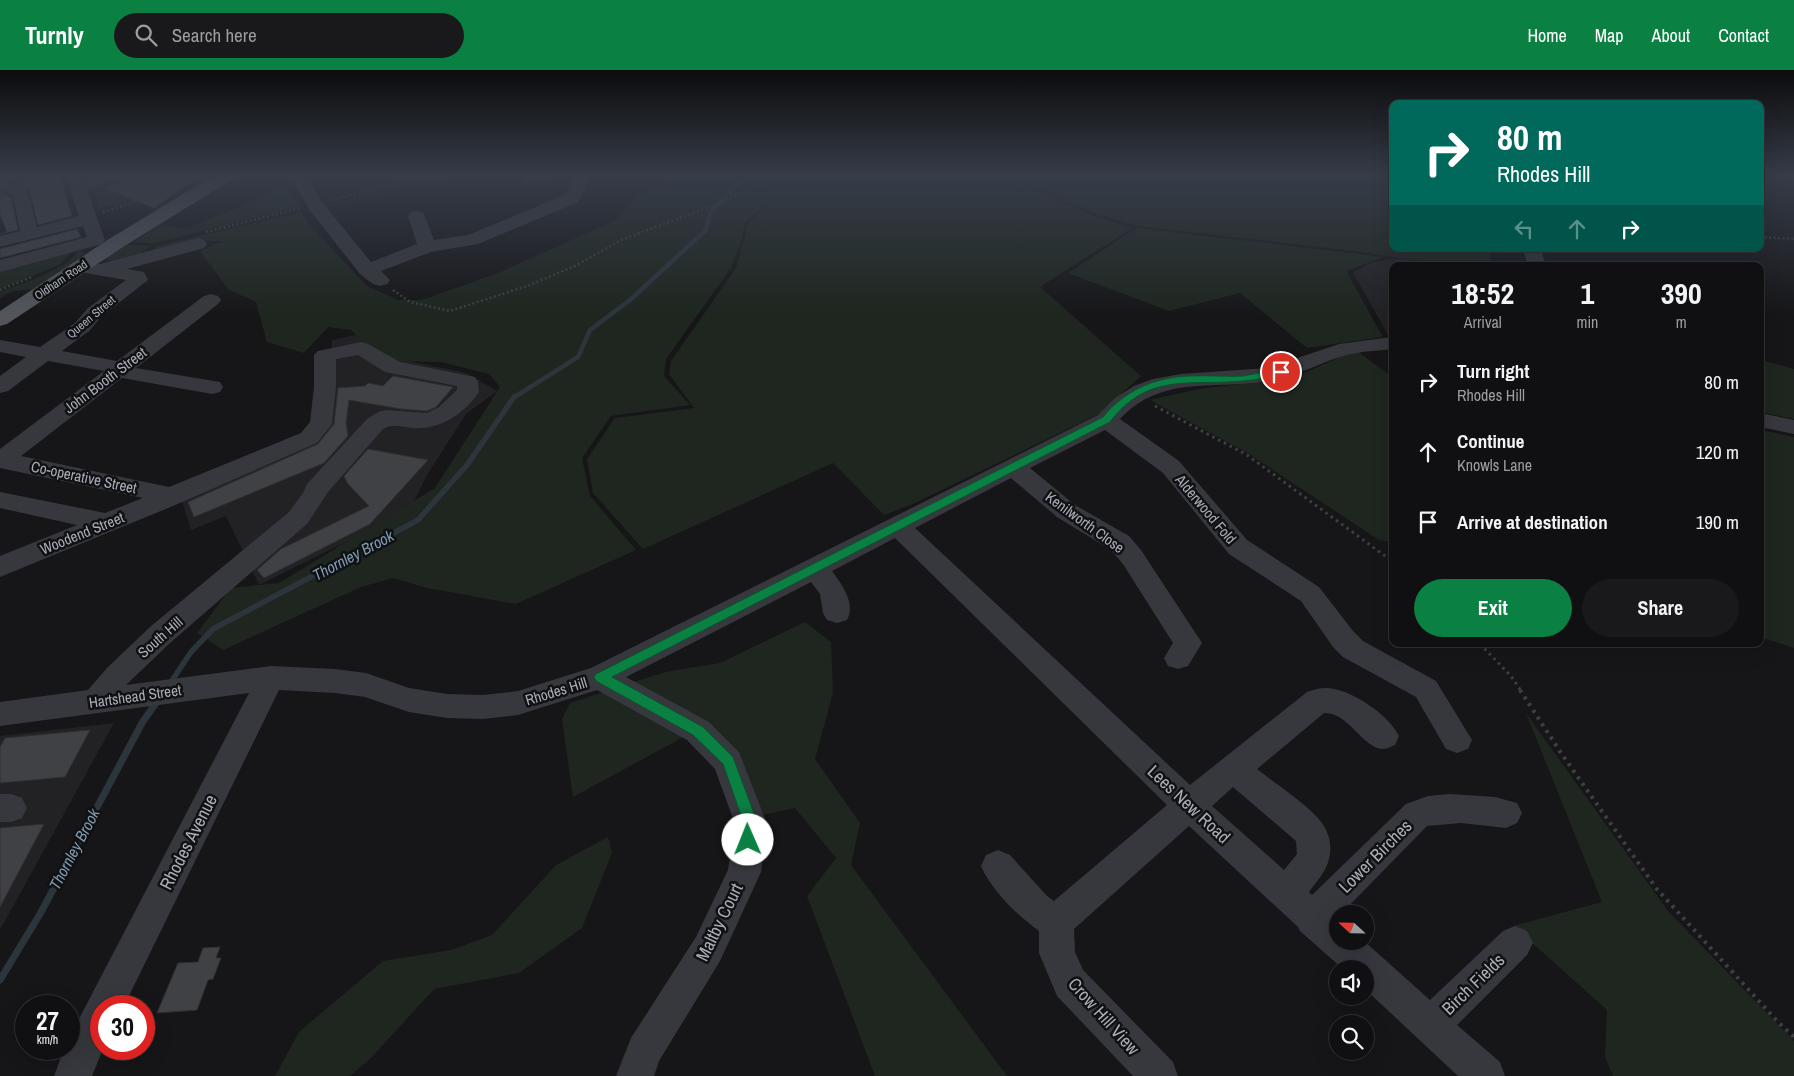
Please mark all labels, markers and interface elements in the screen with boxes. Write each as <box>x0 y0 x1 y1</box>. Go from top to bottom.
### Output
search box <box>114 13 464 58</box>
text: Turnly <box>25 19 84 51</box>
icon: search <box>132 21 160 49</box>
text: Search here <box>172 22 257 48</box>
text: Home <box>1527 23 1567 48</box>
text: Map <box>1595 23 1624 48</box>
text: About <box>1652 23 1690 48</box>
text: Contact <box>1718 23 1769 48</box>
text: 80 m <box>1497 114 1562 161</box>
icon: right <box>1414 120 1479 185</box>
text: Rhodes Hill <box>1497 159 1590 189</box>
icon: left <box>1510 215 1538 243</box>
icon: ahead <box>1563 215 1591 243</box>
icon: right <box>1616 215 1644 243</box>
street label: Oldham Road <box>31 256 91 304</box>
text: 18:52 <box>1451 273 1514 313</box>
text: 1 <box>1581 273 1594 313</box>
text: 390 <box>1661 273 1702 313</box>
street label: Queen Street <box>63 292 119 342</box>
text: Arrival <box>1464 311 1502 333</box>
text: min <box>1576 311 1598 333</box>
text: m <box>1676 311 1687 333</box>
street label: John Booth Street <box>59 342 151 418</box>
pin <box>1260 351 1302 393</box>
icon: arrive <box>1267 358 1295 386</box>
text: Turn right <box>1457 358 1529 384</box>
icon: right <box>1414 368 1442 396</box>
text: 80 m <box>1704 369 1739 395</box>
text: Rhodes Hill <box>1457 384 1525 406</box>
text: Continue <box>1457 428 1525 454</box>
icon: ahead <box>1414 438 1442 466</box>
text: 120 m <box>1696 439 1739 465</box>
text: Knowls Lane <box>1457 454 1532 476</box>
street label: Co-operative Street <box>29 456 139 499</box>
street label: Alderwood Fold <box>1170 469 1241 548</box>
street label: Kenilworth Close <box>1041 486 1129 558</box>
street label: Woodend Street <box>37 506 128 559</box>
icon: arrive <box>1414 508 1442 536</box>
text: Arrive at destination <box>1457 509 1608 535</box>
text: 190 m <box>1696 509 1739 535</box>
water label: Thornley Brook <box>309 524 398 586</box>
button: Exit <box>1414 579 1572 637</box>
button: Share <box>1582 579 1739 637</box>
street label: South Hill <box>133 612 187 662</box>
street label: Rhodes Hill <box>523 672 589 710</box>
street label: Hartshead Street <box>87 679 183 713</box>
street label: Lees New Road <box>1142 759 1236 849</box>
street label: Rhodes Avenue <box>153 790 223 894</box>
water label: Thornley Brook <box>43 804 105 893</box>
position arrow <box>721 813 773 865</box>
street label: Lower Birches <box>1333 814 1417 898</box>
street label: Maltby Court <box>689 879 749 965</box>
north arrow <box>1329 905 1374 950</box>
map controls <box>1329 905 1374 1060</box>
street label: Birch Fields <box>1436 948 1510 1020</box>
button: sound <box>1329 960 1374 1005</box>
street label: Crow Hill View <box>1062 972 1146 1060</box>
speed limit sign: 30 <box>90 995 155 1060</box>
text: 27 <box>36 1004 59 1038</box>
button: search <box>1329 1015 1374 1060</box>
text: km/h <box>37 1032 58 1048</box>

